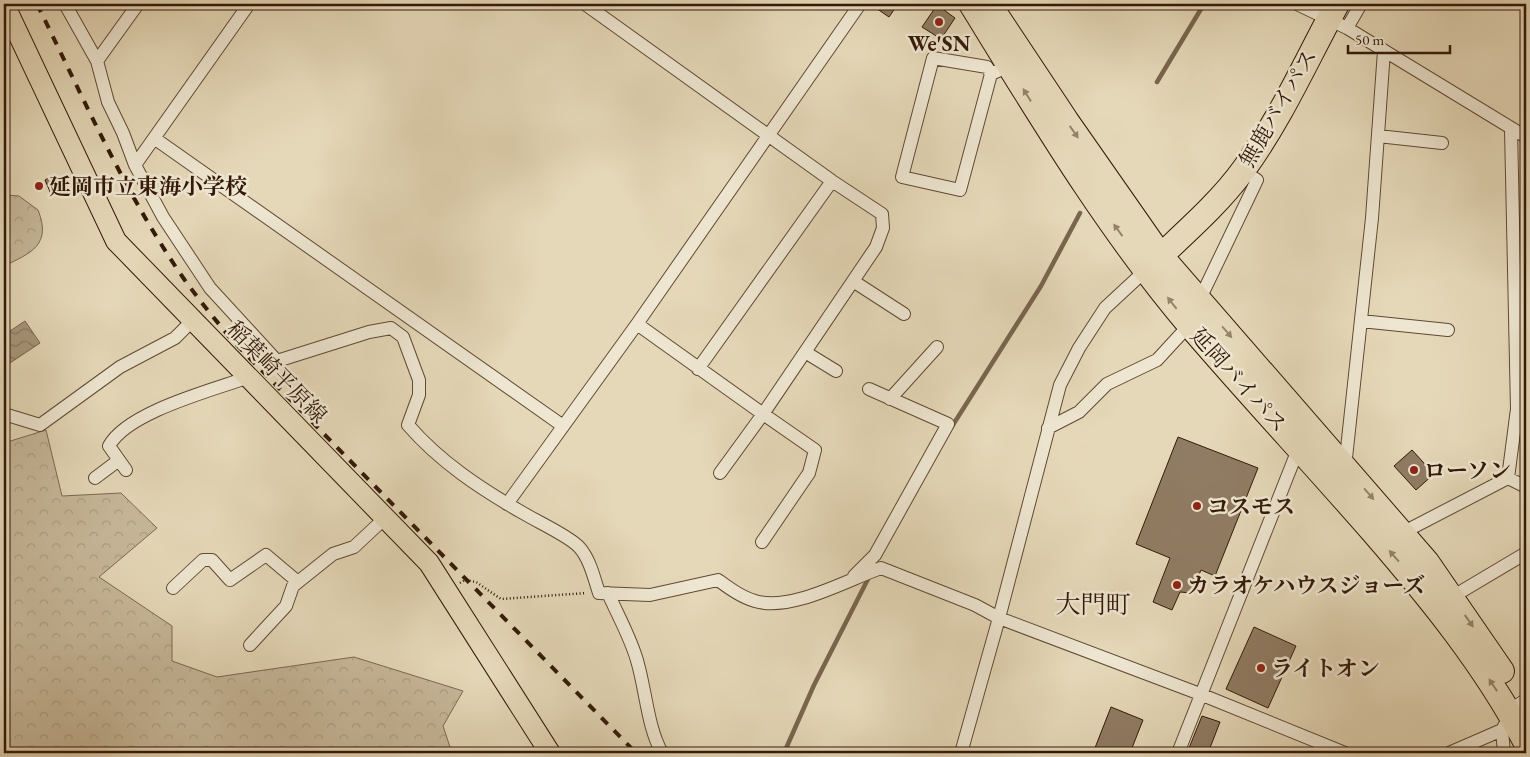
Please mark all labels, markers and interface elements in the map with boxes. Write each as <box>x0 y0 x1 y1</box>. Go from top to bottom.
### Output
marker: We'SN <box>933 16 945 28</box>
scale bar <box>1348 22 1450 54</box>
place label: We'SN <box>908 29 971 58</box>
text: 50 m <box>1355 30 1384 49</box>
street label: 無鹿バイパス <box>1233 44 1323 172</box>
one-way arrow <box>1023 89 1032 102</box>
one-way arrow <box>1069 125 1079 139</box>
place label: 延岡市立東海小学校 <box>49 172 247 201</box>
marker: 延岡市立東海小学校 <box>33 180 45 192</box>
one-way arrow <box>1113 223 1123 237</box>
one-way arrow <box>1167 296 1177 309</box>
street label: 稲葉崎平原線 <box>221 314 333 430</box>
street label: 延岡バイパス <box>1184 321 1294 439</box>
one-way arrow <box>1221 326 1233 338</box>
place label: ローソン <box>1424 456 1511 485</box>
marker: ローソン <box>1408 464 1420 476</box>
one-way arrow <box>1363 487 1374 500</box>
place label: コスモス <box>1207 492 1295 521</box>
marker: コスモス <box>1191 500 1203 512</box>
one-way arrow <box>1389 550 1400 563</box>
place label: カラオケハウスジョーズ <box>1187 571 1425 600</box>
marker: カラオケハウスジョーズ <box>1171 579 1183 591</box>
district label: 大門町 <box>1055 588 1131 620</box>
one-way arrow <box>1464 614 1474 628</box>
place label: ライトオン <box>1271 654 1380 683</box>
marker: ライトオン <box>1255 662 1267 674</box>
one-way arrow <box>1488 679 1498 692</box>

